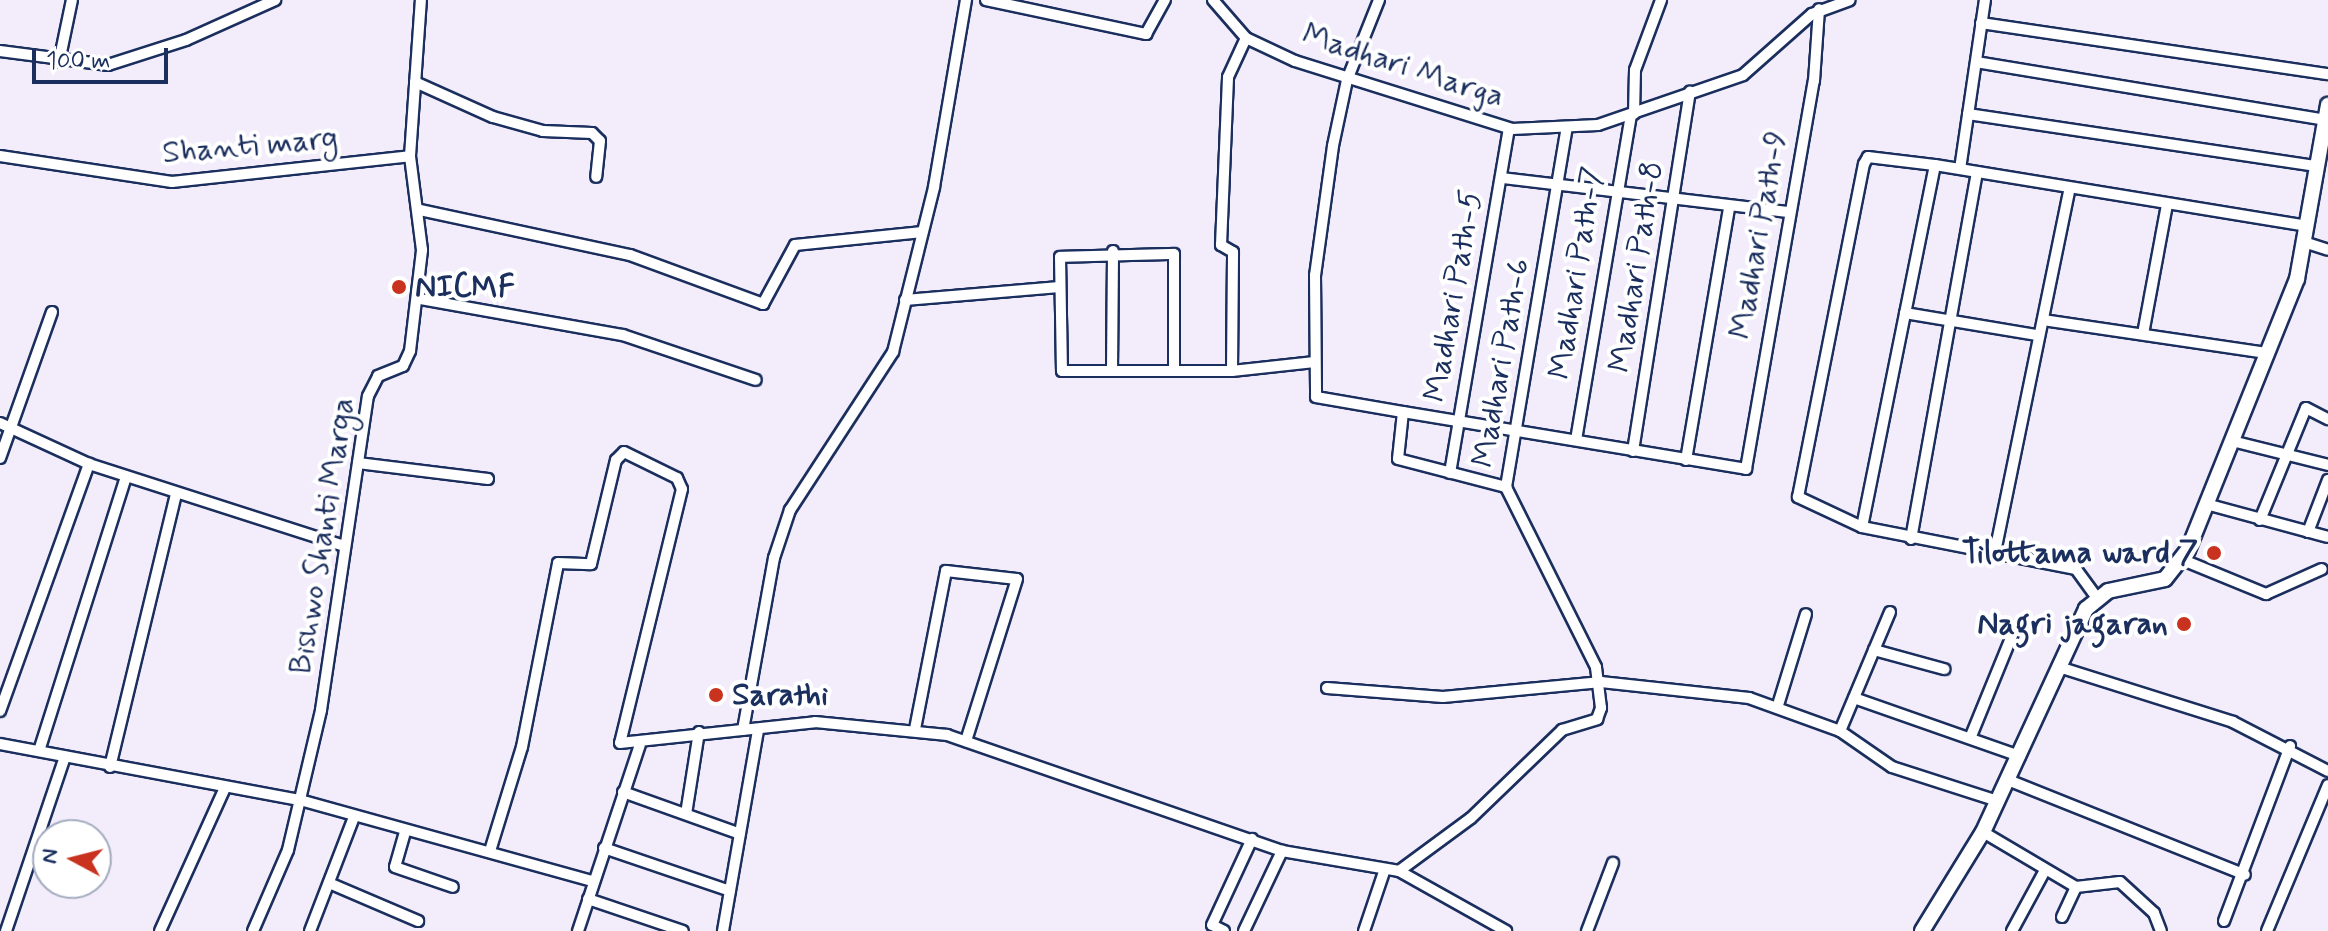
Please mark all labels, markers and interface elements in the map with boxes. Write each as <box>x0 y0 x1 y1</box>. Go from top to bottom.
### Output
street label: Madhari Marga <box>1298 16 1508 116</box>
scale bar <box>36 32 172 82</box>
text: 100 m <box>46 46 110 77</box>
street label: Shanti marg <box>161 119 339 173</box>
street label: Madhari Path-9 <box>1722 128 1796 342</box>
street label: Madhari Path-8 <box>1601 159 1673 375</box>
street label: Madhari Path-7 <box>1541 164 1613 382</box>
street label: Madhari Path-5 <box>1416 187 1492 405</box>
street label: Madhari Path-6 <box>1465 256 1539 470</box>
place label: NICMF <box>415 268 515 306</box>
marker: NICMF <box>390 278 408 296</box>
street label: Bishwo Shanti Marga <box>281 388 365 684</box>
place label: Tilottama ward 7 <box>1963 534 2198 572</box>
marker: Tilottama ward 7 <box>2205 544 2223 562</box>
place label: Nagri jagaran <box>1978 605 2168 643</box>
marker: Nagri jagaran <box>2175 615 2193 633</box>
place label: Sarathi <box>732 676 828 714</box>
marker: Sarathi <box>707 686 725 704</box>
north arrow <box>32 819 112 899</box>
text: N <box>35 847 65 865</box>

